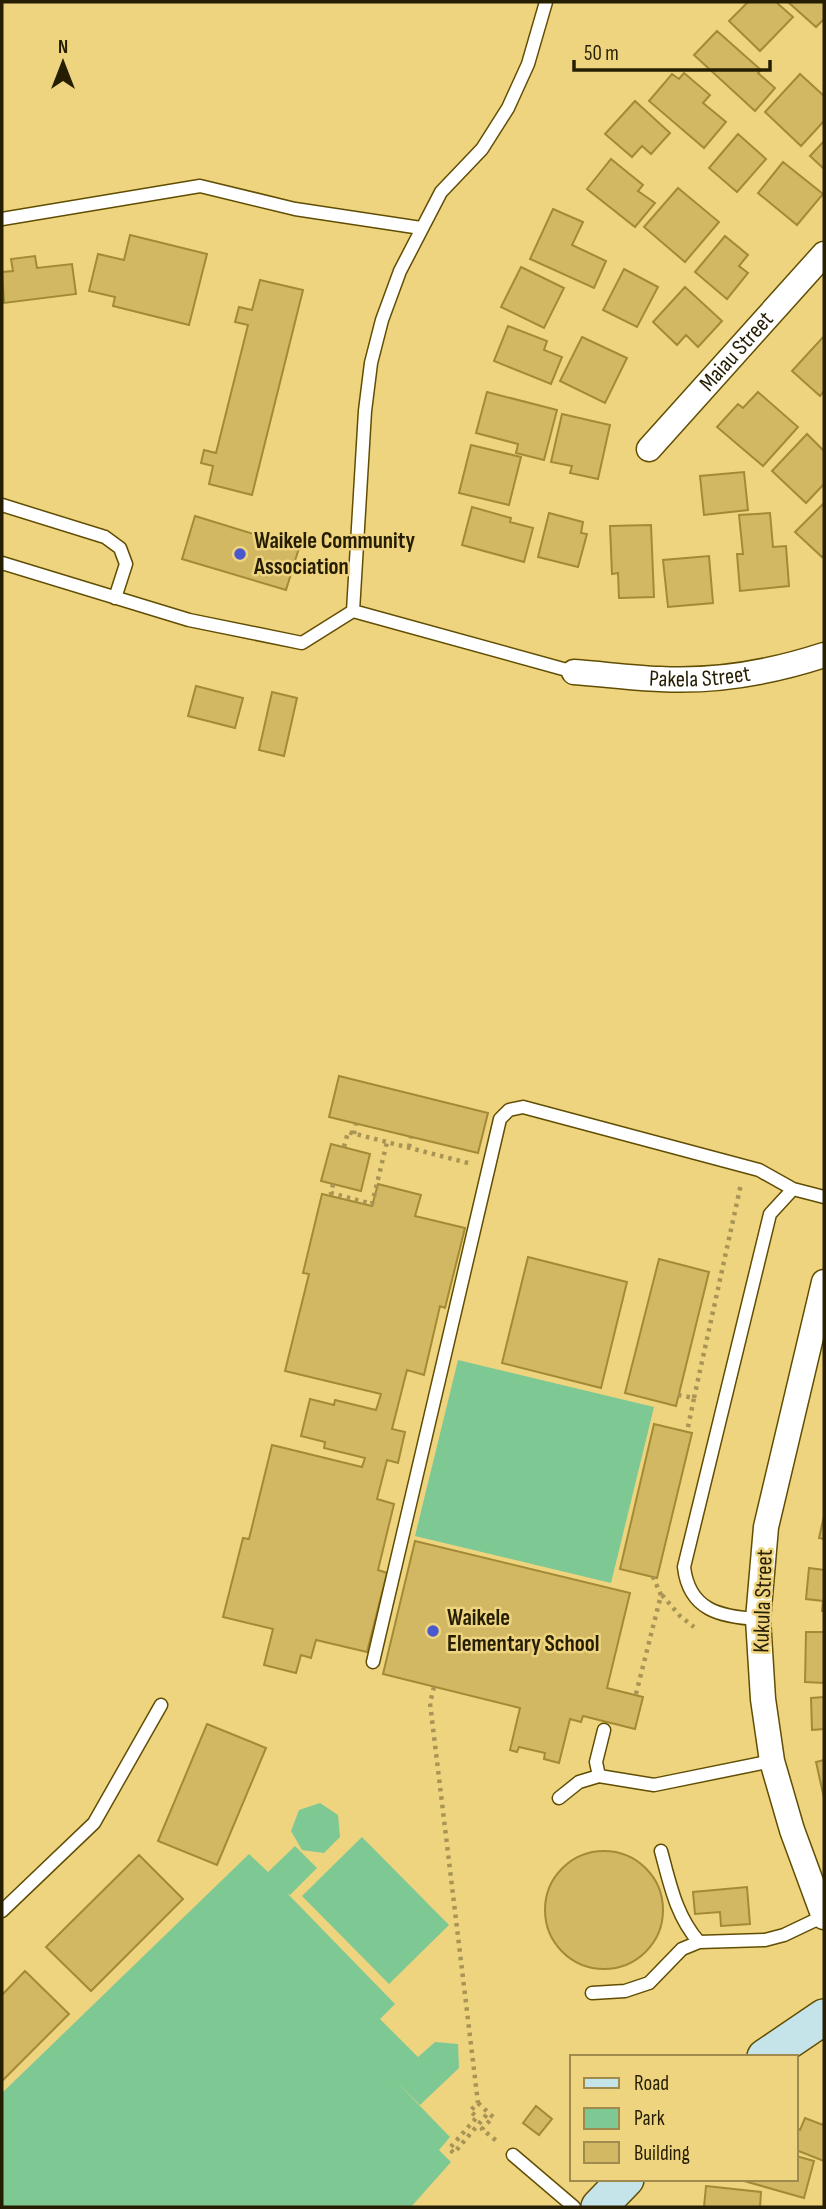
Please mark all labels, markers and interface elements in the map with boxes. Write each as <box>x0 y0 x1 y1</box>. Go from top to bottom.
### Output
north arrow <box>28 28 98 98</box>
scale bar <box>574 28 770 72</box>
text: N <box>58 36 68 59</box>
text: 50 m <box>584 41 619 66</box>
street label: Maiau Street <box>694 306 779 397</box>
place label: Waikele Community Association <box>253 527 416 581</box>
marker: Waikele Community Association <box>232 546 248 562</box>
street label: Pakela Street <box>648 660 752 694</box>
street label: Kukula Street <box>747 1549 779 1653</box>
place label: Waikele Elementary School <box>447 1604 599 1658</box>
marker: Waikele Elementary School <box>425 1623 441 1639</box>
legend <box>570 2055 798 2181</box>
text: Road <box>634 2071 669 2096</box>
text: Park <box>634 2106 665 2131</box>
text: Building <box>634 2141 690 2166</box>

